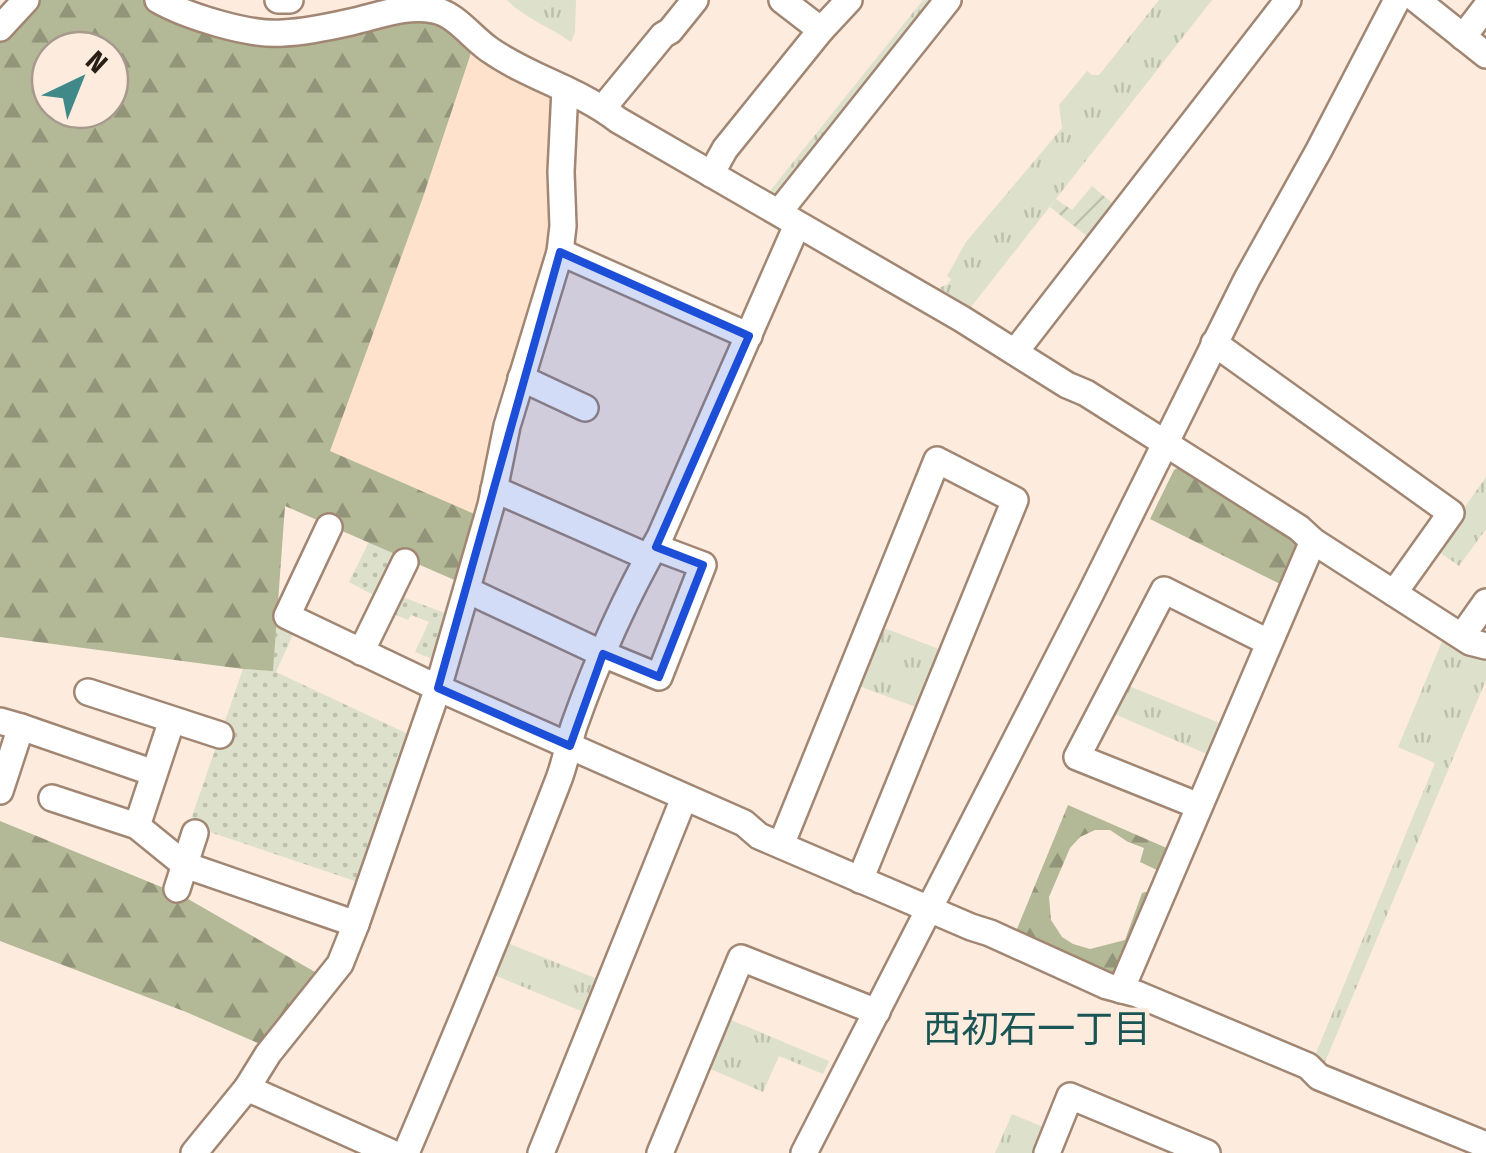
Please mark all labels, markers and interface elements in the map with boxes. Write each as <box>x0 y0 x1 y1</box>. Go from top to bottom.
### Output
north arrow <box>30 30 130 130</box>
text: N <box>79 44 114 80</box>
district label: 西初石一丁目 <box>923 1006 1151 1052</box>

